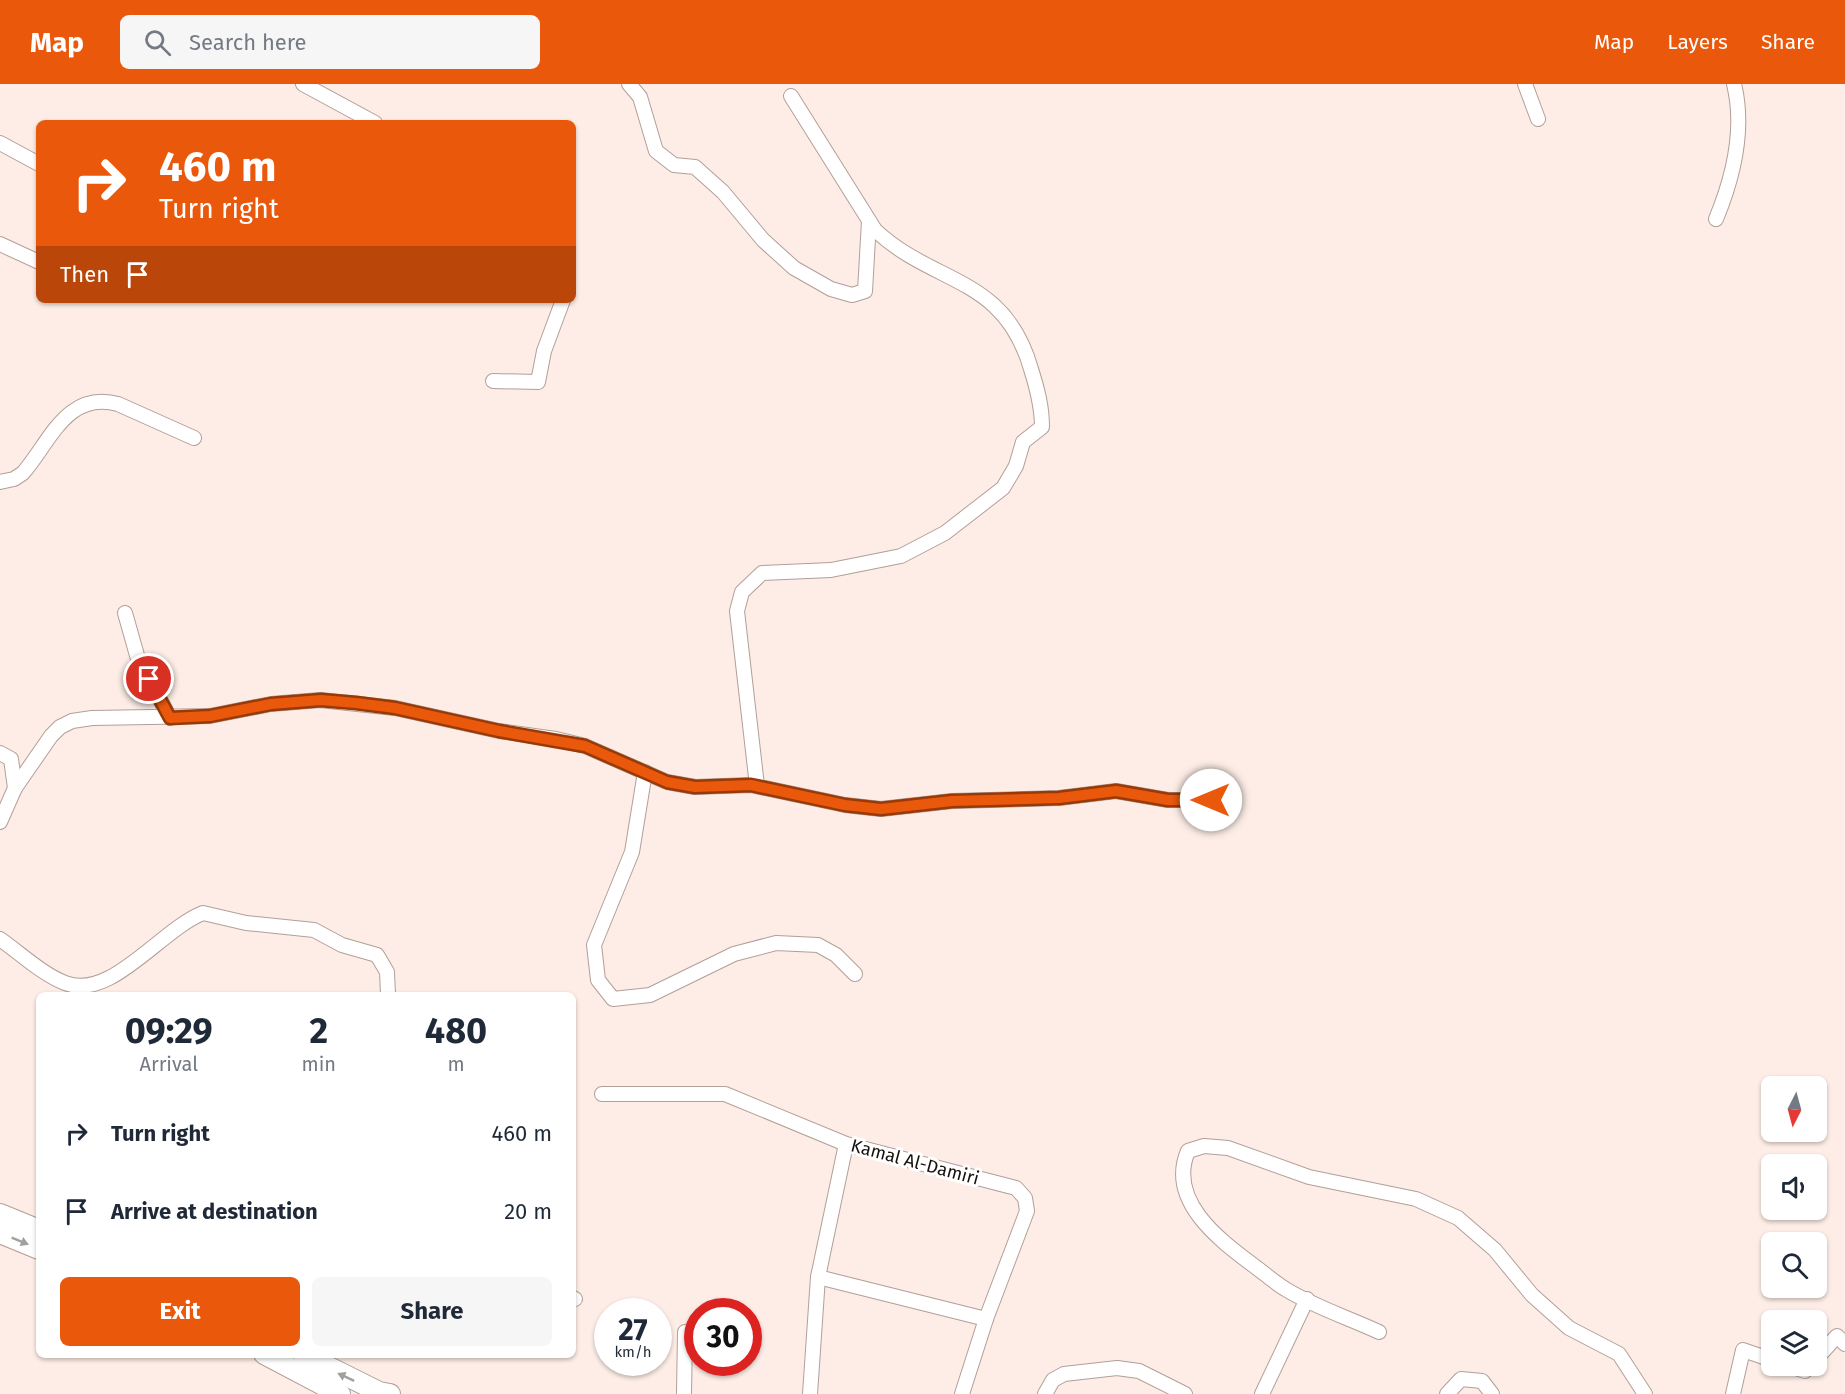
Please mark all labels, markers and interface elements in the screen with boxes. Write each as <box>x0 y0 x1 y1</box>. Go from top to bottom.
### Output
search box <box>120 15 540 69</box>
text: Map <box>30 26 84 59</box>
icon: search <box>141 26 174 59</box>
text: Search here <box>189 29 307 56</box>
text: Map <box>1594 29 1634 55</box>
text: Layers <box>1667 29 1728 55</box>
text: Share <box>1761 29 1815 55</box>
text: 460 m <box>159 142 276 192</box>
icon: right <box>60 144 138 222</box>
text: Turn right <box>159 193 279 225</box>
icon: arrive <box>121 258 154 291</box>
text: Then <box>60 261 109 288</box>
pin <box>123 653 174 704</box>
icon: arrive <box>132 662 165 695</box>
position arrow <box>1179 768 1243 832</box>
text: 09:29 <box>125 1009 213 1053</box>
text: 2 <box>309 1009 328 1053</box>
text: 480 <box>425 1009 487 1053</box>
text: Arrival <box>139 1052 198 1076</box>
text: min <box>302 1052 336 1076</box>
text: m <box>447 1052 465 1076</box>
north arrow <box>1761 1076 1827 1142</box>
map controls <box>1761 1076 1827 1376</box>
icon: right <box>60 1117 93 1150</box>
text: Turn right <box>111 1120 210 1147</box>
text: 460 m <box>492 1120 552 1147</box>
street label: Kamal Al-Damiri <box>849 1134 981 1190</box>
button: sound <box>1761 1154 1827 1220</box>
icon: arrive <box>60 1195 93 1228</box>
text: Arrive at destination <box>111 1198 318 1225</box>
text: 20 m <box>504 1198 552 1225</box>
button: search <box>1761 1232 1827 1298</box>
one-way arrow <box>11 1236 29 1246</box>
button: Exit <box>60 1277 300 1346</box>
button: Share <box>312 1277 552 1346</box>
speed limit sign: 30 <box>684 1298 762 1376</box>
button: layers <box>1761 1310 1827 1376</box>
text: 27 <box>618 1312 648 1348</box>
text: km/h <box>614 1343 652 1361</box>
one-way arrow <box>337 1372 354 1381</box>

